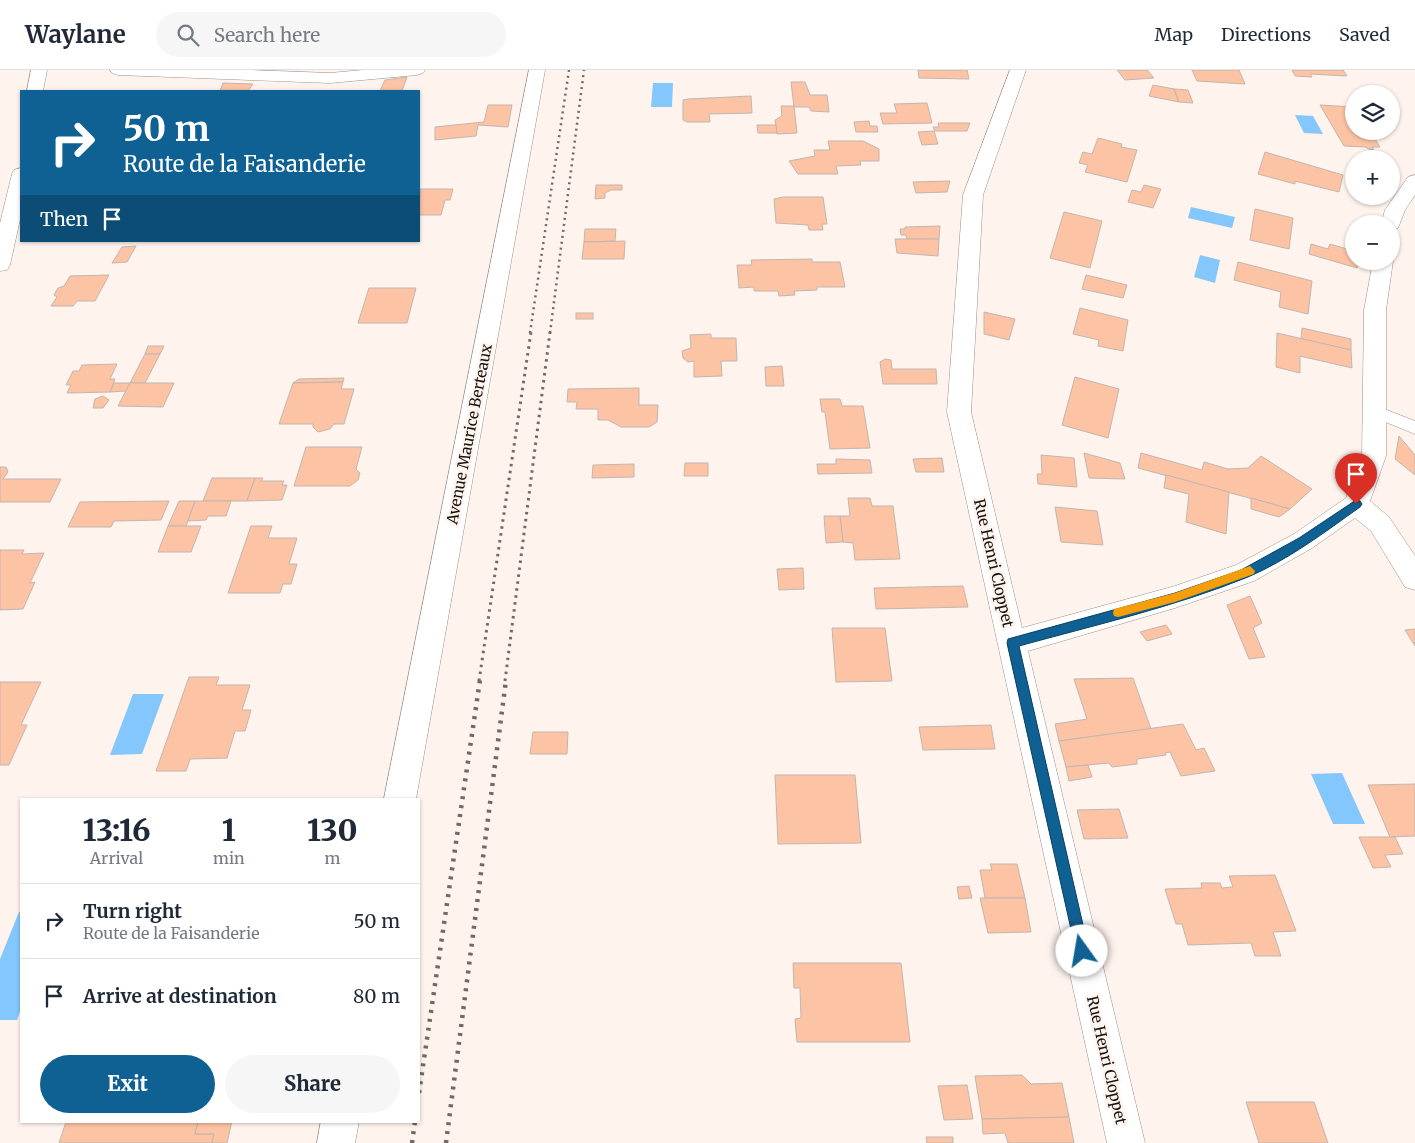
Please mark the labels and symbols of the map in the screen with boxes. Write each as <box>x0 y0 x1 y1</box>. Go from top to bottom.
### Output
street label: Avenue Maurice Berteaux <box>442 342 496 527</box>
pin <box>1335 453 1377 504</box>
street label: Rue Henri Cloppet <box>970 497 1018 629</box>
position arrow <box>1055 924 1107 976</box>
street label: Rue Henri Cloppet <box>1083 994 1131 1126</box>

